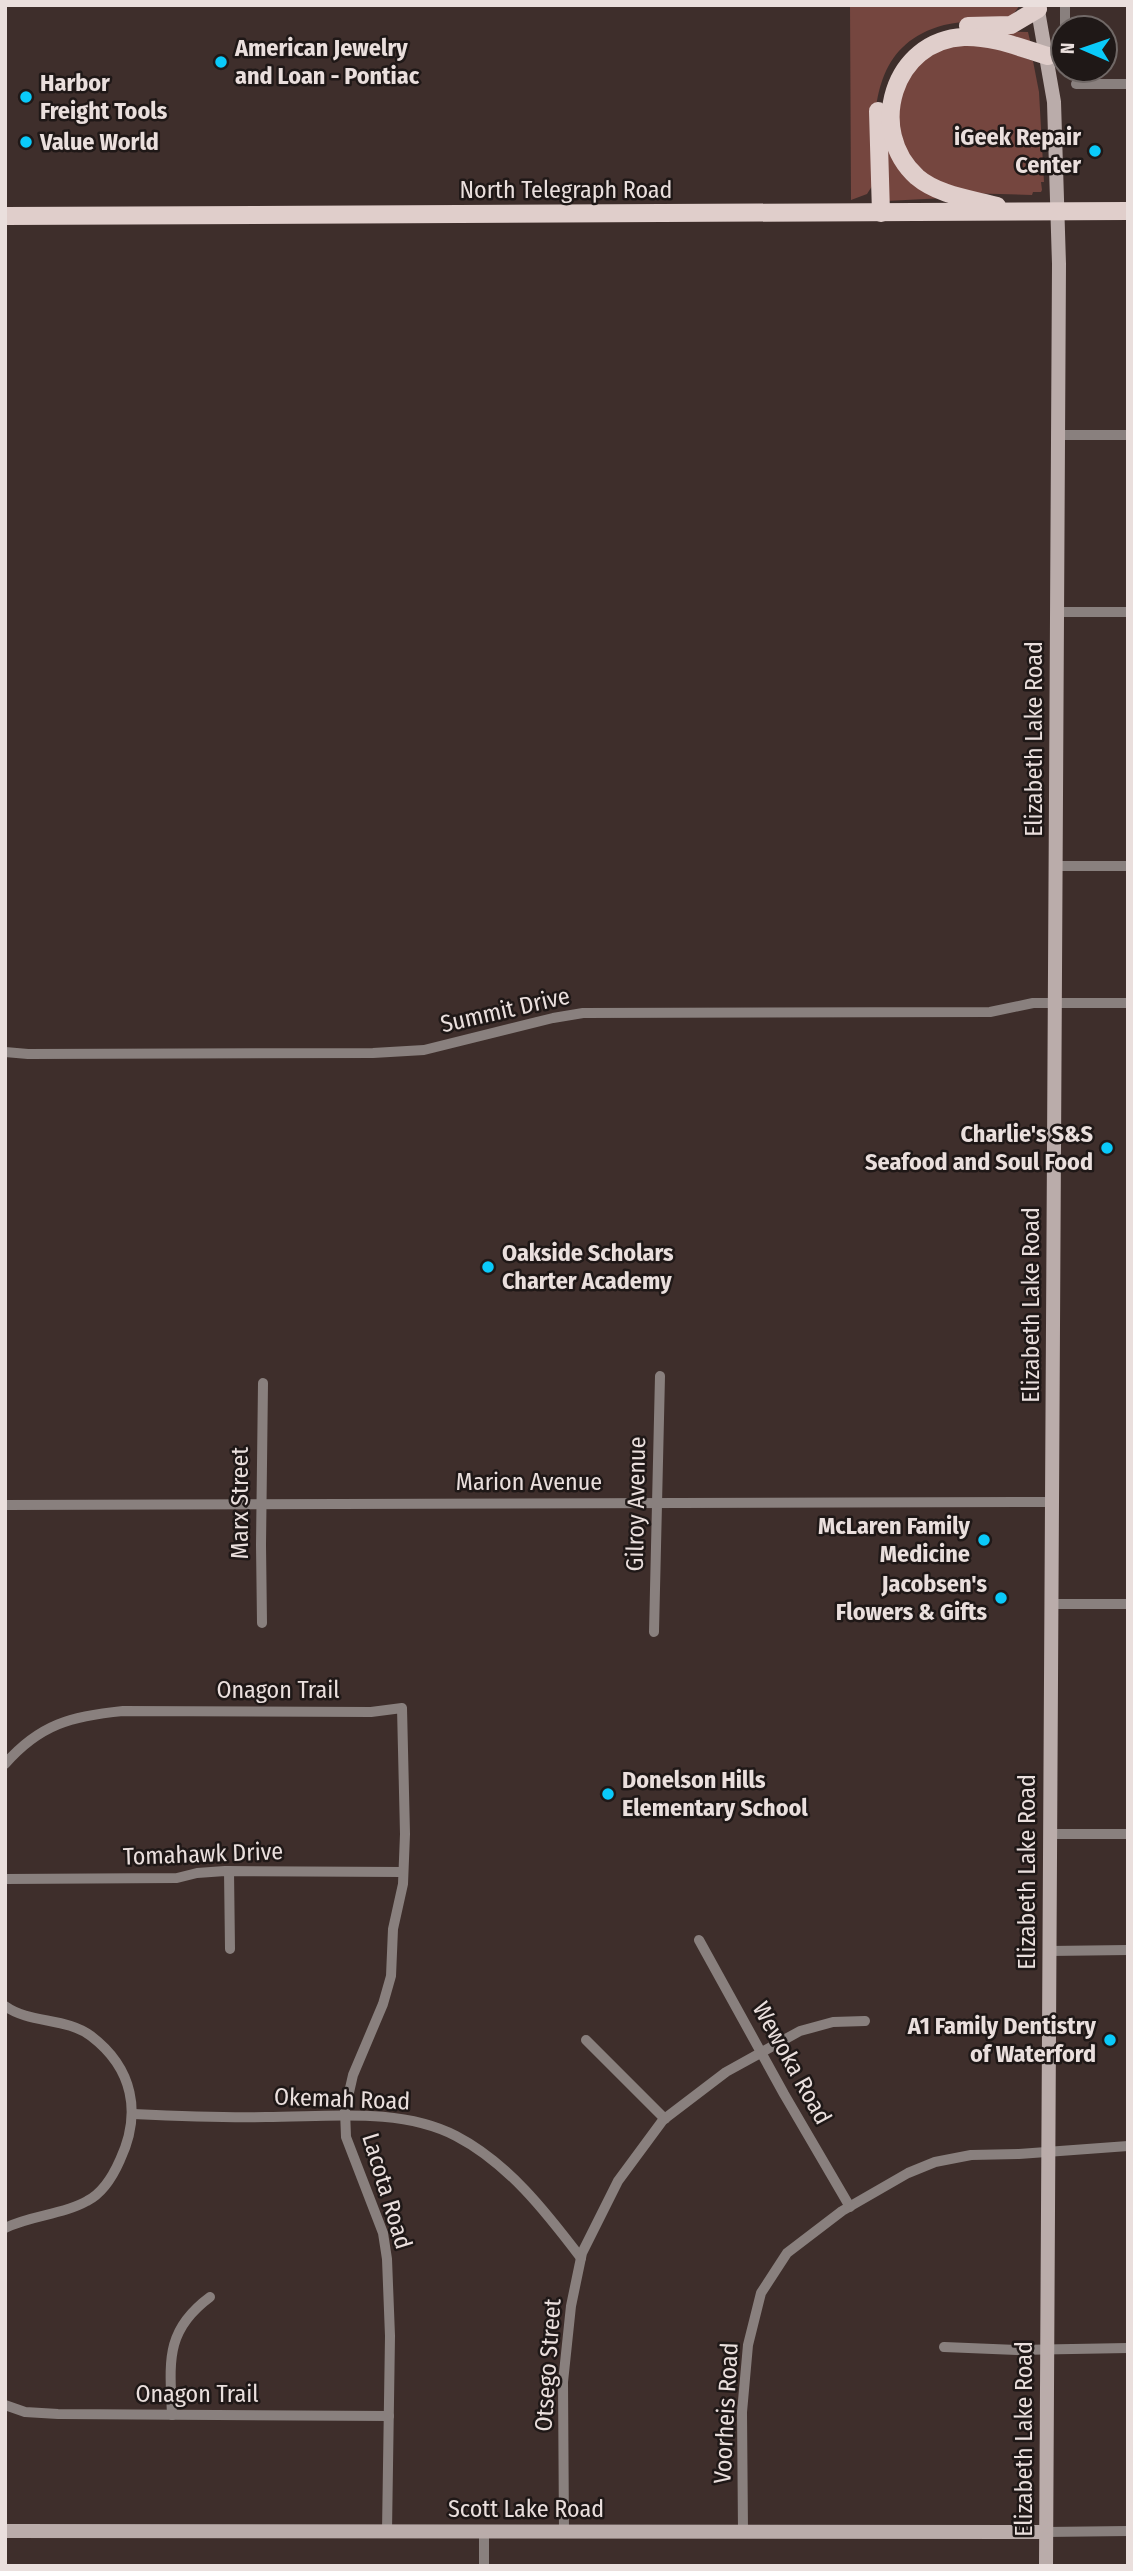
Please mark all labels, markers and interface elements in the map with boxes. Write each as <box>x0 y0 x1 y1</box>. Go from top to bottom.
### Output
north arrow <box>1049 14 1119 84</box>
place label: American Jewelry and Loan - Pontiac <box>234 34 420 90</box>
text: N <box>1056 42 1079 55</box>
marker: American Jewelry and Loan - Pontiac <box>213 54 229 70</box>
place label: Harbor Freight Tools <box>40 69 168 125</box>
marker: Harbor Freight Tools <box>18 89 34 105</box>
place label: iGeek Repair Center <box>954 123 1081 179</box>
place label: Value World <box>39 128 159 156</box>
marker: Value World <box>18 134 34 150</box>
marker: iGeek Repair Center <box>1087 143 1103 159</box>
street label: North Telegraph Road <box>460 176 672 204</box>
street label: Elizabeth Lake Road <box>1020 641 1048 837</box>
street label: Summit Drive <box>438 982 572 1038</box>
place label: Charlie's S&S Seafood and Soul Food <box>865 1120 1093 1176</box>
marker: Charlie's S&S Seafood and Soul Food <box>1099 1140 1115 1156</box>
street label: Elizabeth Lake Road <box>1017 1207 1045 1403</box>
place label: Oakside Scholars Charter Academy <box>502 1239 674 1295</box>
marker: Oakside Scholars Charter Academy <box>480 1259 496 1275</box>
street label: Gilroy Avenue <box>621 1436 651 1572</box>
street label: Marx Street <box>226 1447 254 1559</box>
street label: Marion Avenue <box>456 1468 602 1496</box>
place label: McLaren Family Medicine <box>818 1512 971 1568</box>
marker: McLaren Family Medicine <box>976 1532 992 1548</box>
place label: Jacobsen's Flowers & Gifts <box>836 1570 987 1626</box>
marker: Jacobsen's Flowers & Gifts <box>993 1590 1009 1606</box>
street label: Onagon Trail <box>216 1676 340 1704</box>
place label: Donelson Hills Elementary School <box>622 1766 808 1822</box>
street label: Elizabeth Lake Road <box>1013 1774 1041 1970</box>
marker: Donelson Hills Elementary School <box>600 1786 616 1802</box>
street label: Tomahawk Drive <box>122 1837 284 1871</box>
street label: Wewoka Road <box>747 1997 837 2129</box>
place label: A1 Family Dentistry of Waterford <box>907 2012 1097 2068</box>
marker: A1 Family Dentistry of Waterford <box>1102 2032 1118 2048</box>
street label: Okemah Road <box>273 2083 411 2115</box>
street label: Lacota Road <box>356 2130 418 2252</box>
street label: Otsego Street <box>529 2297 567 2432</box>
street label: Elizabeth Lake Road <box>1010 2341 1038 2537</box>
street label: Voorheis Road <box>708 2342 744 2484</box>
street label: Onagon Trail <box>135 2380 259 2408</box>
street label: Scott Lake Road <box>448 2495 604 2523</box>

